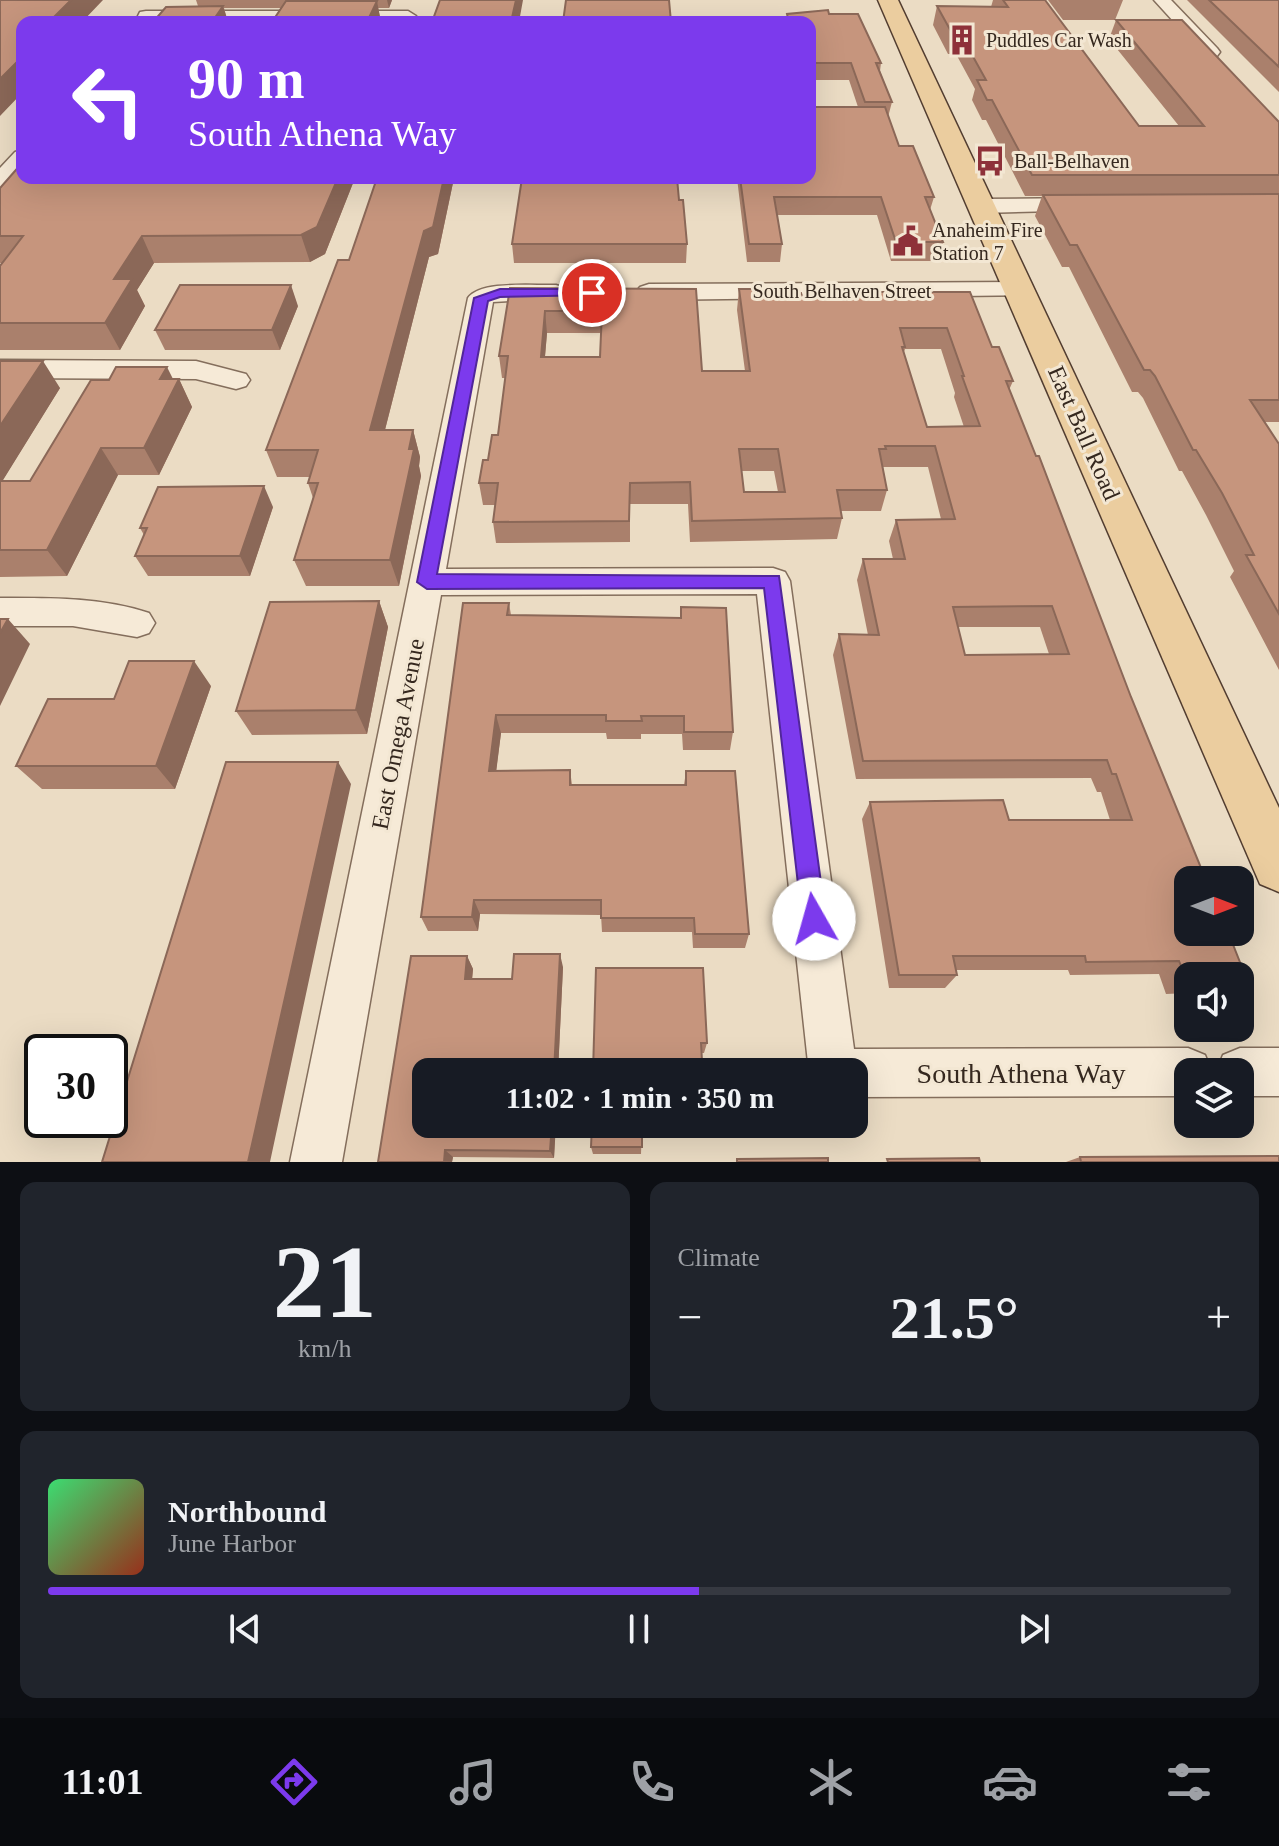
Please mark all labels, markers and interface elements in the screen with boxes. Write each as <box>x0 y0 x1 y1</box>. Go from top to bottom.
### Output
building icon: Puddles Car Wash <box>945 23 979 57</box>
place label: Puddles Car Wash <box>986 29 1132 51</box>
icon: left <box>56 48 160 152</box>
text: 90 m <box>188 48 305 110</box>
text: South Athena Way <box>188 114 456 154</box>
bus stop icon: Ball-Belhaven <box>973 144 1007 178</box>
place label: Ball-Belhaven <box>1014 150 1130 172</box>
place label: Anaheim Fire Station 7 <box>932 219 1043 264</box>
public building icon: Anaheim Fire Station 7 <box>891 224 925 258</box>
pin <box>558 259 626 327</box>
icon: arrive <box>570 271 614 315</box>
street label: South Belhaven Street <box>753 280 932 302</box>
street label: East Ball Road <box>1043 362 1125 504</box>
street label: East Omega Avenue <box>367 636 429 832</box>
north arrow <box>1174 866 1254 946</box>
map controls <box>1174 866 1254 1138</box>
position arrow <box>772 877 856 961</box>
button: sound <box>1174 962 1254 1042</box>
speed limit sign: 30 <box>24 1034 128 1138</box>
street label: South Athena Way <box>917 1058 1125 1089</box>
button: layers <box>1174 1058 1254 1138</box>
text: 11:02 · 1 min · 350 m <box>506 1081 774 1114</box>
text: 21 <box>273 1224 377 1339</box>
text: Climate <box>678 1243 760 1272</box>
text: 21.5° <box>890 1285 1019 1351</box>
text: − <box>678 1293 702 1342</box>
text: + <box>1206 1293 1231 1342</box>
text: km/h <box>298 1334 351 1363</box>
text: Northbound <box>168 1495 326 1528</box>
text: June Harbor <box>168 1529 296 1558</box>
icon: previous <box>223 1607 267 1651</box>
icon: pause <box>617 1607 661 1651</box>
icon: next <box>1012 1607 1056 1651</box>
icon: directions <box>266 1754 322 1810</box>
icon: music <box>445 1754 501 1810</box>
icon: phone <box>624 1754 680 1810</box>
icon: climate <box>803 1754 859 1810</box>
icon: car <box>982 1754 1038 1810</box>
icon: filters <box>1161 1754 1217 1810</box>
text: 11:01 <box>61 1762 144 1802</box>

